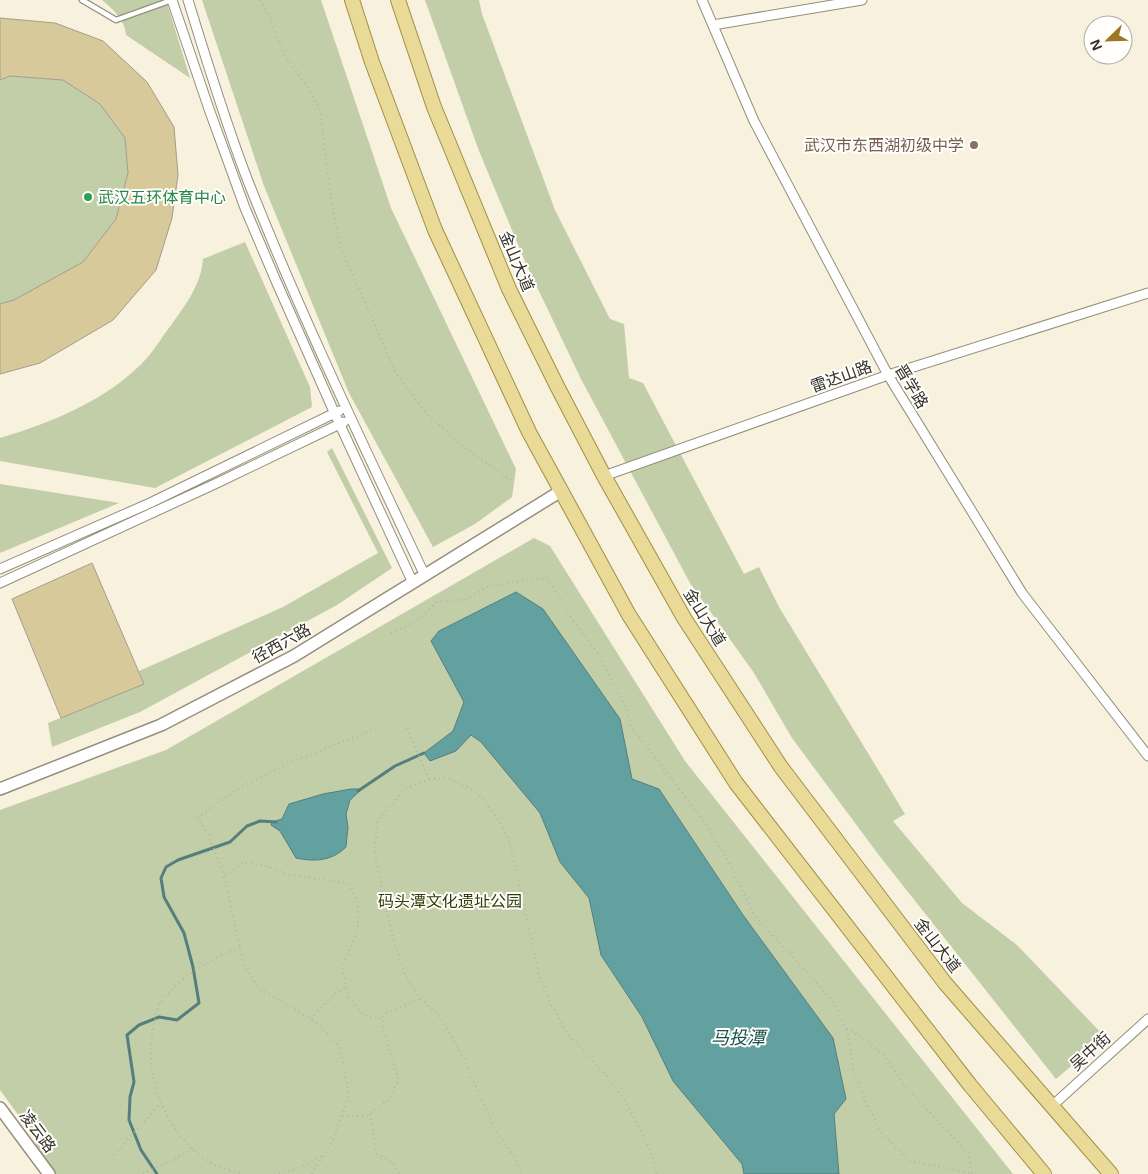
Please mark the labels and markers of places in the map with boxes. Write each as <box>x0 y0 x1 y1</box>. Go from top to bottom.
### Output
place label: 武汉市东西湖初级中学 <box>804 136 964 154</box>
marker: 武汉市东西湖初级中学 <box>968 139 980 151</box>
place label: 武汉五环体育中心 <box>98 189 226 206</box>
marker: 武汉五环体育中心 <box>82 191 94 203</box>

